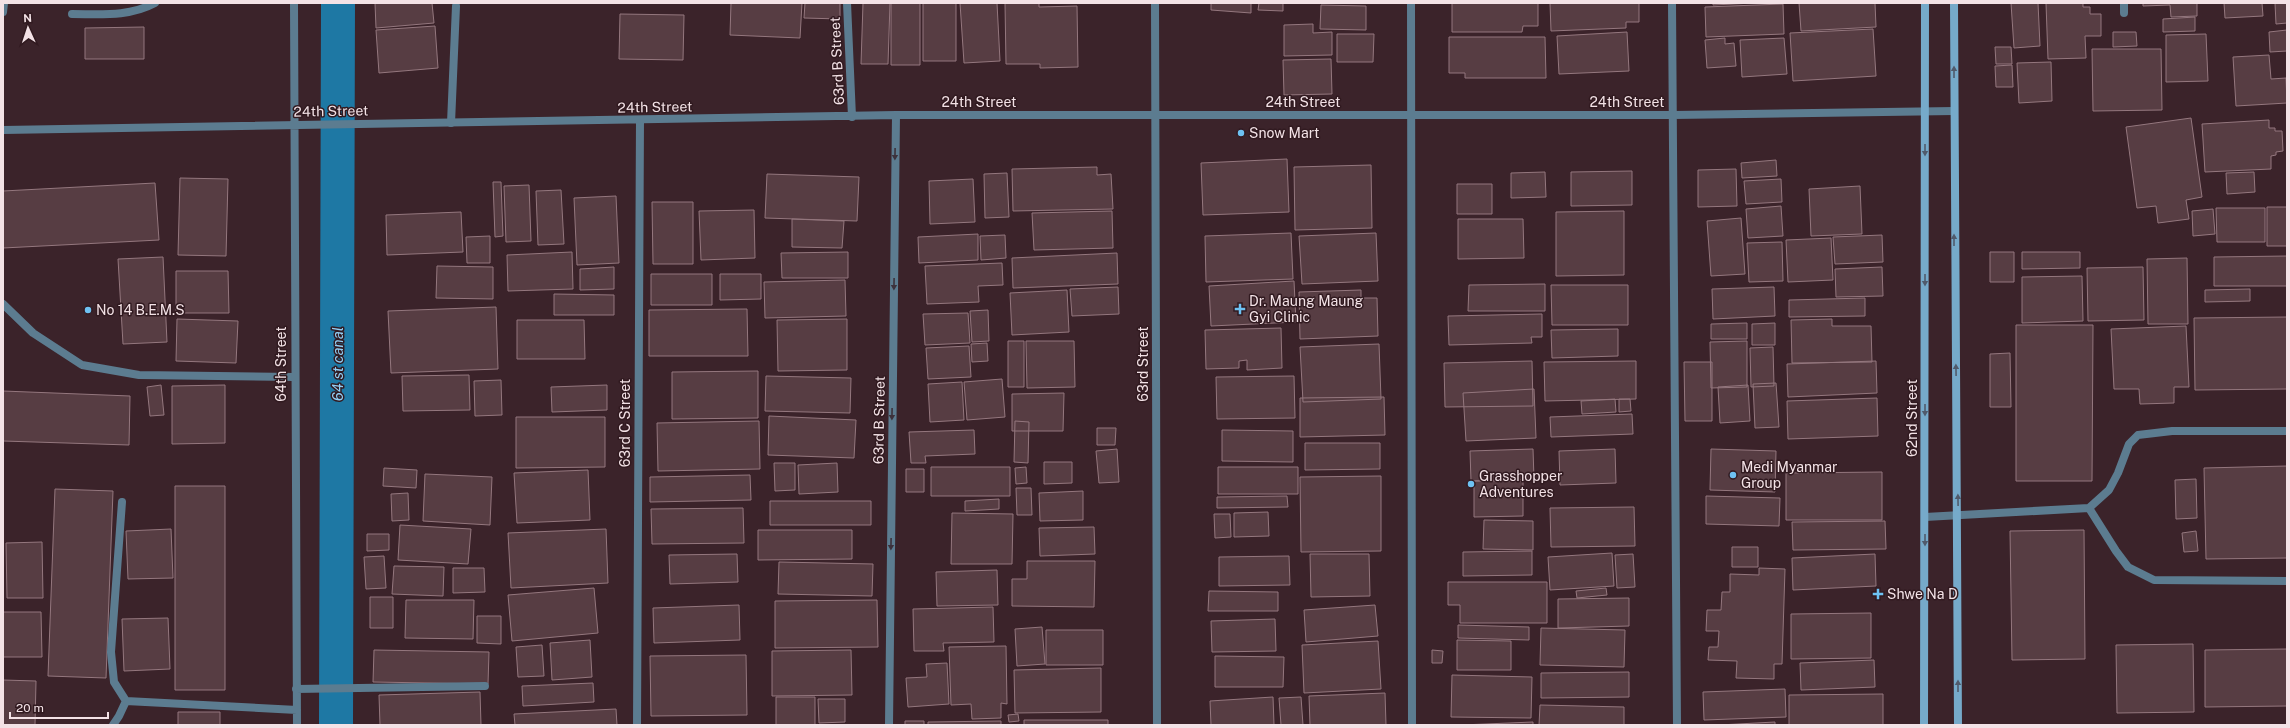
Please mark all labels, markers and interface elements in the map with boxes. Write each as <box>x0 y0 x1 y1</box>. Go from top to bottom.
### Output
north arrow <box>8 8 48 48</box>
text: N <box>23 12 32 24</box>
street label: 63rd B Street <box>827 17 847 105</box>
one-way arrow <box>1951 65 1957 78</box>
street label: 24th Street <box>942 94 1016 110</box>
street label: 24th Street <box>1266 94 1340 110</box>
street label: 24th Street <box>1590 94 1664 110</box>
street label: 24th Street <box>617 98 693 116</box>
street label: 24th Street <box>293 102 369 120</box>
place label: Snow Mart <box>1249 125 1319 141</box>
marker: Snow Mart <box>1236 128 1246 138</box>
one-way arrow <box>1922 144 1928 157</box>
one-way arrow <box>892 148 898 161</box>
one-way arrow <box>1951 233 1957 246</box>
one-way arrow <box>1922 274 1928 287</box>
one-way arrow <box>891 278 897 291</box>
place label: Dr. Maung Maung Gyi Clinic <box>1249 293 1364 325</box>
place label: No 14 B.E.M.S <box>96 302 185 318</box>
marker: Dr. Maung Maung Gyi Clinic <box>1234 303 1246 315</box>
marker: No 14 B.E.M.S <box>83 305 93 315</box>
street label: 64th Street <box>273 326 289 402</box>
street label: 63rd Street <box>1135 326 1151 402</box>
water label: 64 st canal <box>329 327 346 401</box>
one-way arrow <box>1952 364 1959 376</box>
street label: 63rd B Street <box>870 376 888 464</box>
street label: 63rd C Street <box>617 379 633 467</box>
street label: 62nd Street <box>1904 379 1920 457</box>
one-way arrow <box>1922 404 1928 417</box>
one-way arrow <box>889 408 895 421</box>
place label: Medi Myanmar Group <box>1741 459 1837 491</box>
place label: Grasshopper Adventures <box>1479 468 1562 500</box>
marker: Medi Myanmar Group <box>1728 470 1738 480</box>
marker: Grasshopper Adventures <box>1466 479 1476 489</box>
one-way arrow <box>1955 493 1961 506</box>
one-way arrow <box>1922 534 1928 547</box>
one-way arrow <box>888 538 894 551</box>
place label: Shwe Na D <box>1887 586 1958 602</box>
marker: Shwe Na D <box>1872 588 1884 600</box>
one-way arrow <box>1955 679 1961 692</box>
scale bar <box>10 694 108 720</box>
text: 20 m <box>16 701 44 715</box>

